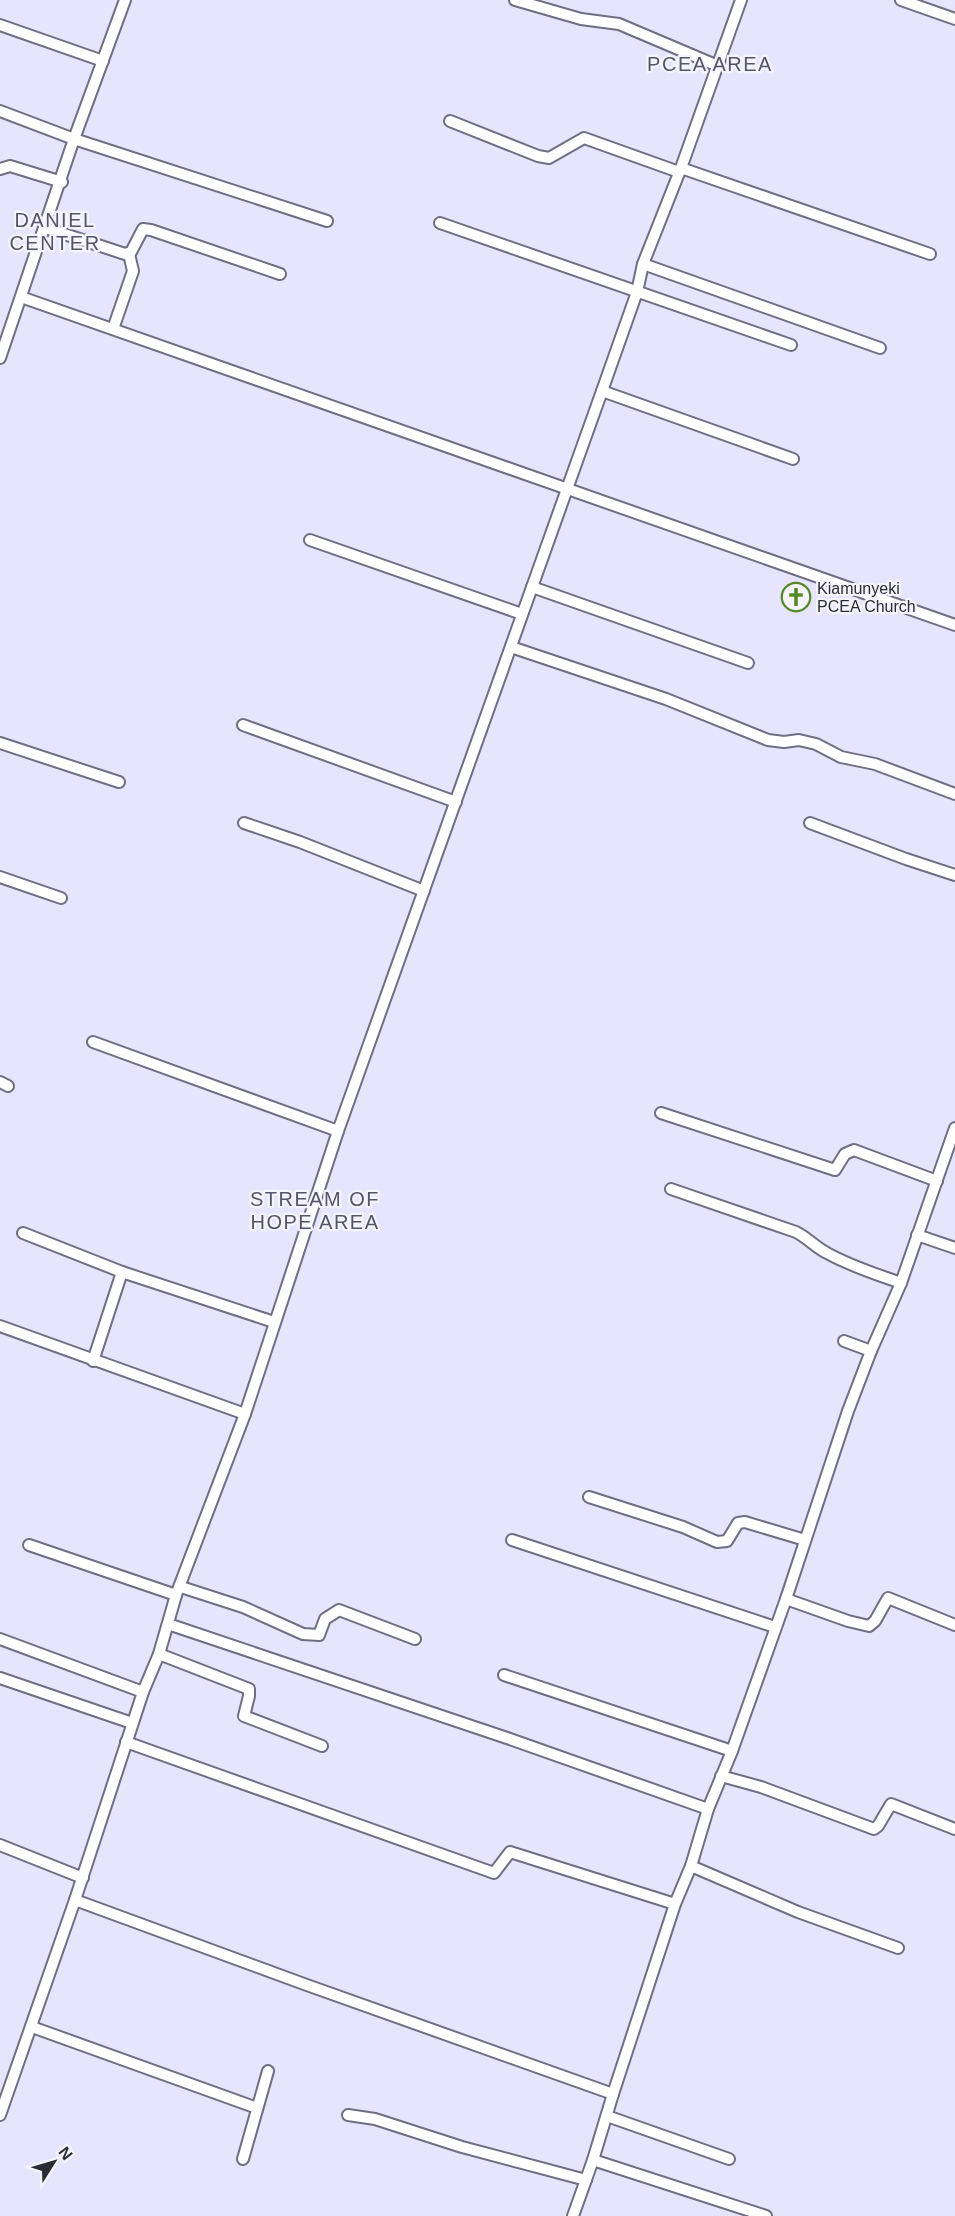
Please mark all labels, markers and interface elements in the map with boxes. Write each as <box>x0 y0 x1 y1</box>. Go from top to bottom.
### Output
district label: PCEA AREA <box>647 53 773 75</box>
district label: DANIEL CENTER <box>9 209 101 254</box>
place label: Kiamunyeki PCEA Church <box>817 580 916 615</box>
church icon: Kiamunyeki PCEA Church <box>780 581 812 613</box>
district label: STREAM OF HOPE AREA <box>250 1188 380 1233</box>
north arrow <box>24 2132 84 2192</box>
text: N <box>55 2144 76 2163</box>

